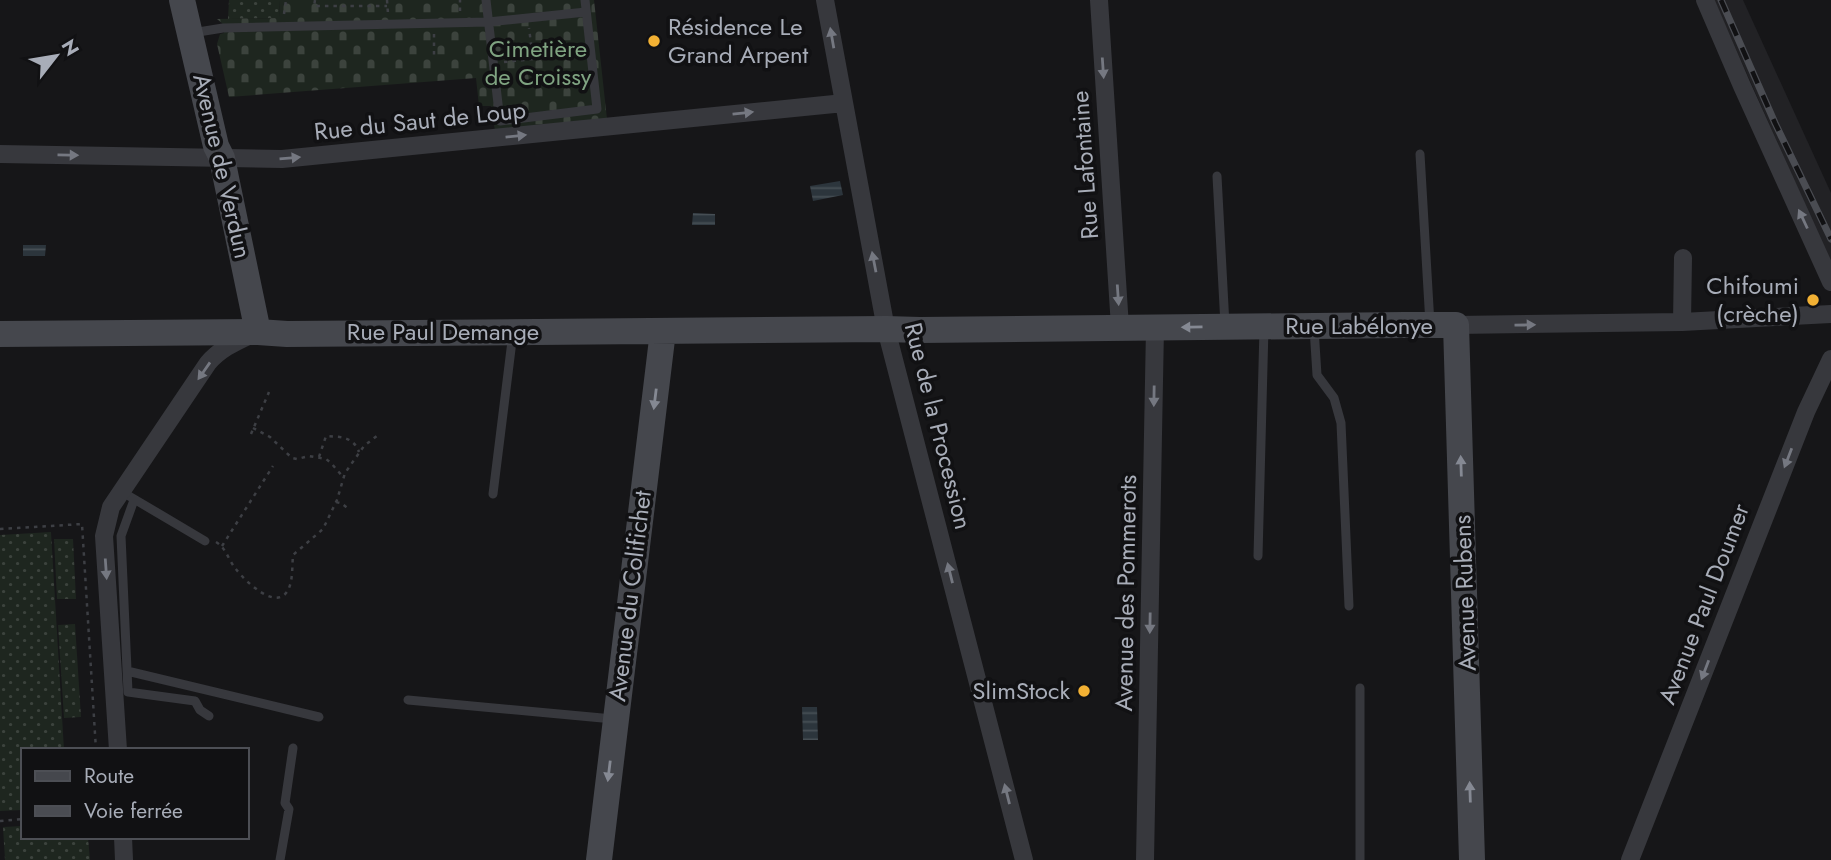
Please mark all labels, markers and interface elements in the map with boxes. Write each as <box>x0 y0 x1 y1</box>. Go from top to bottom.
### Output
place label: Résidence Le Grand Arpent <box>668 9 809 72</box>
north arrow <box>21 21 91 91</box>
one-way arrow <box>826 27 837 49</box>
park label: Cimetière de Croissy <box>485 31 592 94</box>
marker: Résidence Le Grand Arpent <box>646 33 662 49</box>
text: N <box>55 34 86 61</box>
one-way arrow <box>1098 57 1109 79</box>
street label: Avenue de Verdun <box>184 70 261 262</box>
street label: Rue Lafontaine <box>1062 89 1107 241</box>
street label: Rue du Saut de Loup <box>312 92 528 149</box>
one-way arrow <box>732 107 754 118</box>
one-way arrow <box>505 130 527 141</box>
one-way arrow <box>57 150 79 161</box>
one-way arrow <box>279 152 301 163</box>
one-way arrow <box>1797 209 1808 230</box>
one-way arrow <box>869 251 880 273</box>
place label: Chifoumi (crèche) <box>1706 268 1799 331</box>
one-way arrow <box>1113 284 1124 306</box>
marker: Chifoumi (crèche) <box>1805 292 1821 308</box>
street label: Rue Labélonye <box>1285 308 1433 343</box>
street label: Rue Paul Demange <box>347 314 539 349</box>
street label: Rue de la Procession <box>896 319 981 533</box>
one-way arrow <box>1514 319 1536 331</box>
one-way arrow <box>1181 321 1203 333</box>
one-way arrow <box>197 362 211 380</box>
one-way arrow <box>1148 385 1160 407</box>
one-way arrow <box>649 388 660 410</box>
one-way arrow <box>1782 448 1793 469</box>
one-way arrow <box>1455 455 1467 477</box>
street label: Avenue des Pommerots <box>1106 474 1145 712</box>
street label: Avenue du Colifichet <box>599 488 660 703</box>
street label: Avenue Paul Doumer <box>1649 498 1758 709</box>
street label: Avenue Rubens <box>1444 514 1485 672</box>
one-way arrow <box>101 558 112 580</box>
one-way arrow <box>945 563 955 584</box>
one-way arrow <box>1144 613 1156 635</box>
one-way arrow <box>1699 659 1710 680</box>
place label: SlimStock <box>972 673 1070 708</box>
marker: SlimStock <box>1076 683 1092 699</box>
legend <box>21 748 248 839</box>
one-way arrow <box>603 760 614 782</box>
text: Route <box>84 761 134 791</box>
one-way arrow <box>1465 781 1476 803</box>
one-way arrow <box>1001 783 1012 805</box>
text: Voie ferrée <box>84 796 183 826</box>

